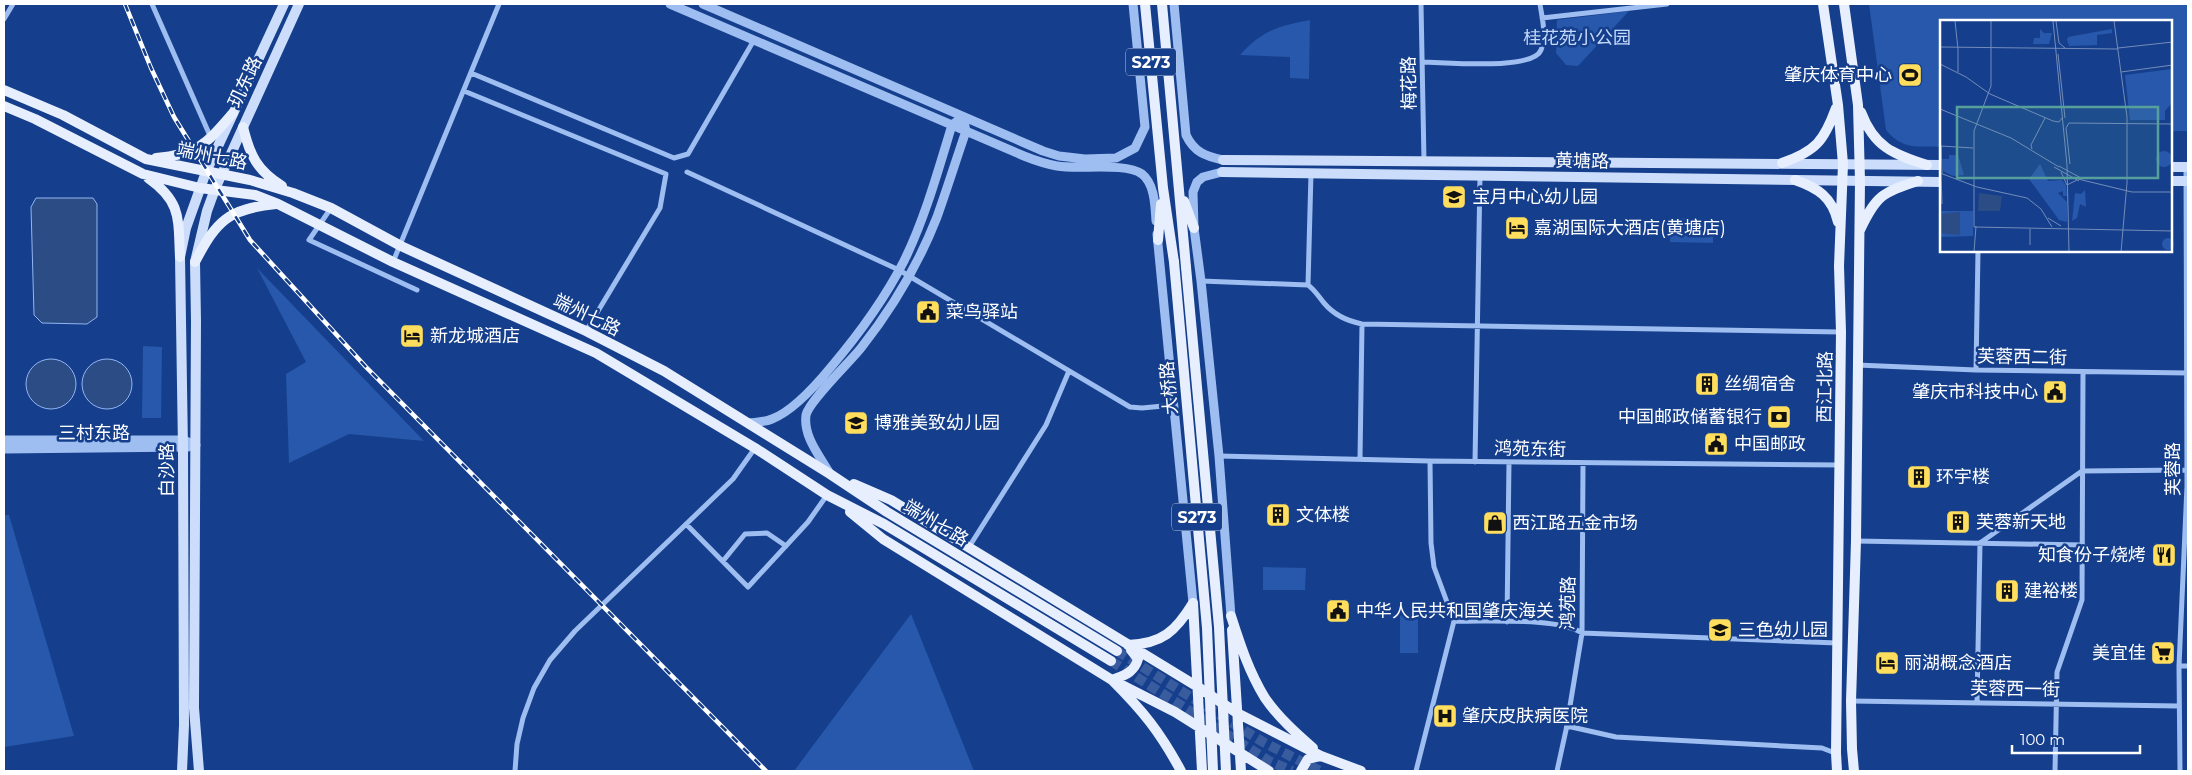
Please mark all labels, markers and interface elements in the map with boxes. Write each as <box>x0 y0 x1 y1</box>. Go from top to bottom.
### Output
inset map <box>1940 20 2172 252</box>
park label: 桂花苑小公园 <box>1523 27 1631 49</box>
road number: S273 <box>1126 48 1176 76</box>
street label: 玑东路 <box>224 53 266 111</box>
street label: 梅花路 <box>1398 56 1420 110</box>
sports icon: 肇庆体育中心 <box>1897 62 1923 88</box>
place label: 肇庆体育中心 <box>1784 64 1892 86</box>
street label: 端州七路 <box>174 138 250 174</box>
street label: 黄塘路 <box>1555 150 1609 172</box>
school or university icon: 宝月中心幼儿园 <box>1441 184 1467 210</box>
place label: 宝月中心幼儿园 <box>1472 186 1598 208</box>
hotel icon: 嘉湖国际大酒店(黄塘店) <box>1504 215 1530 241</box>
place label: 嘉湖国际大酒店(黄塘店) <box>1534 217 1726 239</box>
street label: 端州七路 <box>550 289 624 341</box>
public building icon: 菜鸟驿站 <box>915 299 941 325</box>
place label: 菜鸟驿站 <box>946 301 1018 323</box>
hotel icon: 新龙城酒店 <box>399 323 425 349</box>
place label: 新龙城酒店 <box>430 325 520 347</box>
street label: 芙蓉西二街 <box>1977 345 2067 369</box>
street label: 西江北路 <box>1813 351 1837 423</box>
street label: 大桥路 <box>1156 360 1182 416</box>
building icon: 丝绸宿舍 <box>1694 371 1720 397</box>
place label: 丝绸宿舍 <box>1724 373 1796 395</box>
public building icon: 肇庆市科技中心 <box>2042 379 2068 405</box>
place label: 肇庆市科技中心 <box>1912 381 2038 403</box>
bank icon: 中国邮政储蓄银行 <box>1766 404 1792 430</box>
place label: 中国邮政储蓄银行 <box>1618 406 1762 428</box>
school or university icon: 博雅美致幼儿园 <box>843 410 869 436</box>
place label: 博雅美致幼儿园 <box>874 412 1000 434</box>
street label: 三村东路 <box>58 422 130 444</box>
public building icon: 中国邮政 <box>1703 431 1729 457</box>
place label: 中国邮政 <box>1734 433 1806 455</box>
street label: 鸿苑东街 <box>1494 437 1566 461</box>
street label: 芙蓉路 <box>2162 442 2184 496</box>
street label: 白沙路 <box>156 443 178 497</box>
building icon: 环宇楼 <box>1906 464 1932 490</box>
place label: 环宇楼 <box>1936 466 1990 488</box>
street label: 端州七路 <box>899 495 973 551</box>
building icon: 文体楼 <box>1265 502 1291 528</box>
road number: S273 <box>1172 504 1222 530</box>
place label: 文体楼 <box>1296 504 1350 526</box>
building icon: 芙蓉新天地 <box>1945 509 1971 535</box>
shop icon: 西江路五金市场 <box>1482 510 1508 536</box>
place label: 芙蓉新天地 <box>1976 511 2066 533</box>
place label: 西江路五金市场 <box>1512 512 1638 534</box>
restaurant icon: 知食份子烧烤 <box>2151 542 2177 568</box>
place label: 知食份子烧烤 <box>2038 544 2146 566</box>
street label: 鸿苑路 <box>1557 576 1579 630</box>
building icon: 建裕楼 <box>1994 578 2020 604</box>
place label: 建裕楼 <box>2024 580 2078 602</box>
public building icon: 中华人民共和国肇庆海关 <box>1325 598 1351 624</box>
place label: 中华人民共和国肇庆海关 <box>1356 600 1554 622</box>
school or university icon: 三色幼儿园 <box>1707 617 1733 643</box>
place label: 三色幼儿园 <box>1738 619 1828 641</box>
supermarket icon: 美宜佳 <box>2150 640 2176 666</box>
place label: 美宜佳 <box>2092 642 2146 664</box>
hotel icon: 丽湖概念酒店 <box>1874 650 1900 676</box>
place label: 丽湖概念酒店 <box>1904 652 2012 674</box>
street label: 芙蓉西一街 <box>1970 677 2060 701</box>
hospital icon: 肇庆皮肤病医院 <box>1432 703 1458 729</box>
place label: 肇庆皮肤病医院 <box>1462 705 1588 727</box>
scale bar <box>2012 722 2140 754</box>
text: 100 m <box>2020 730 2065 749</box>

